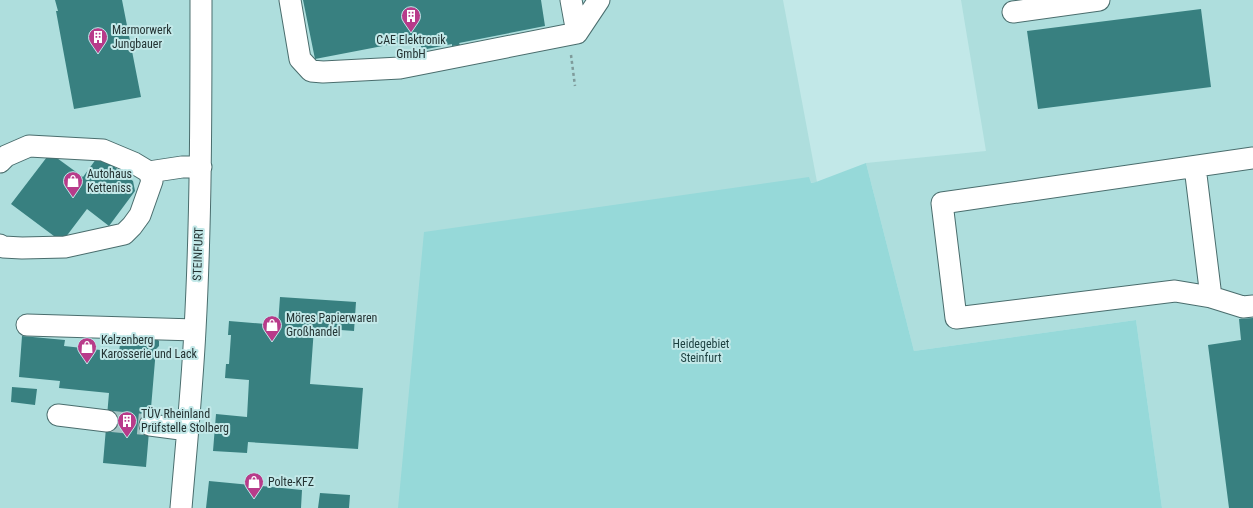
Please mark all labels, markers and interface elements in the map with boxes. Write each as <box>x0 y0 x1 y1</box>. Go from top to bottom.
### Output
building icon: CAE Elektronik GmbH <box>400 5 422 33</box>
place label: Marmorwerk Jungbauer <box>112 23 172 51</box>
building icon: Marmorwerk Jungbauer <box>87 26 109 54</box>
place label: CAE Elektronik GmbH <box>376 33 446 61</box>
place label: Autohaus Ketteniss <box>87 167 132 195</box>
shop icon: Autohaus Ketteniss <box>62 170 84 198</box>
street label: STEINFURT <box>190 227 206 281</box>
place label: Möres Papierwaren Großhandel <box>286 311 378 339</box>
shop icon: Möres Papierwaren Großhandel <box>261 314 283 342</box>
place label: Kelzenberg Karosserie und Lack <box>101 333 198 361</box>
shop icon: Kelzenberg Karosserie und Lack <box>76 336 98 364</box>
park label: Heidegebiet Steinfurt <box>673 337 730 365</box>
place label: TÜV Rheinland Prüfstelle Stolberg <box>141 406 229 435</box>
building icon: TÜV Rheinland Prüfstelle Stolberg <box>116 410 138 438</box>
shop icon: Polte-KFZ <box>243 471 265 499</box>
place label: Polte-KFZ <box>268 475 314 489</box>

